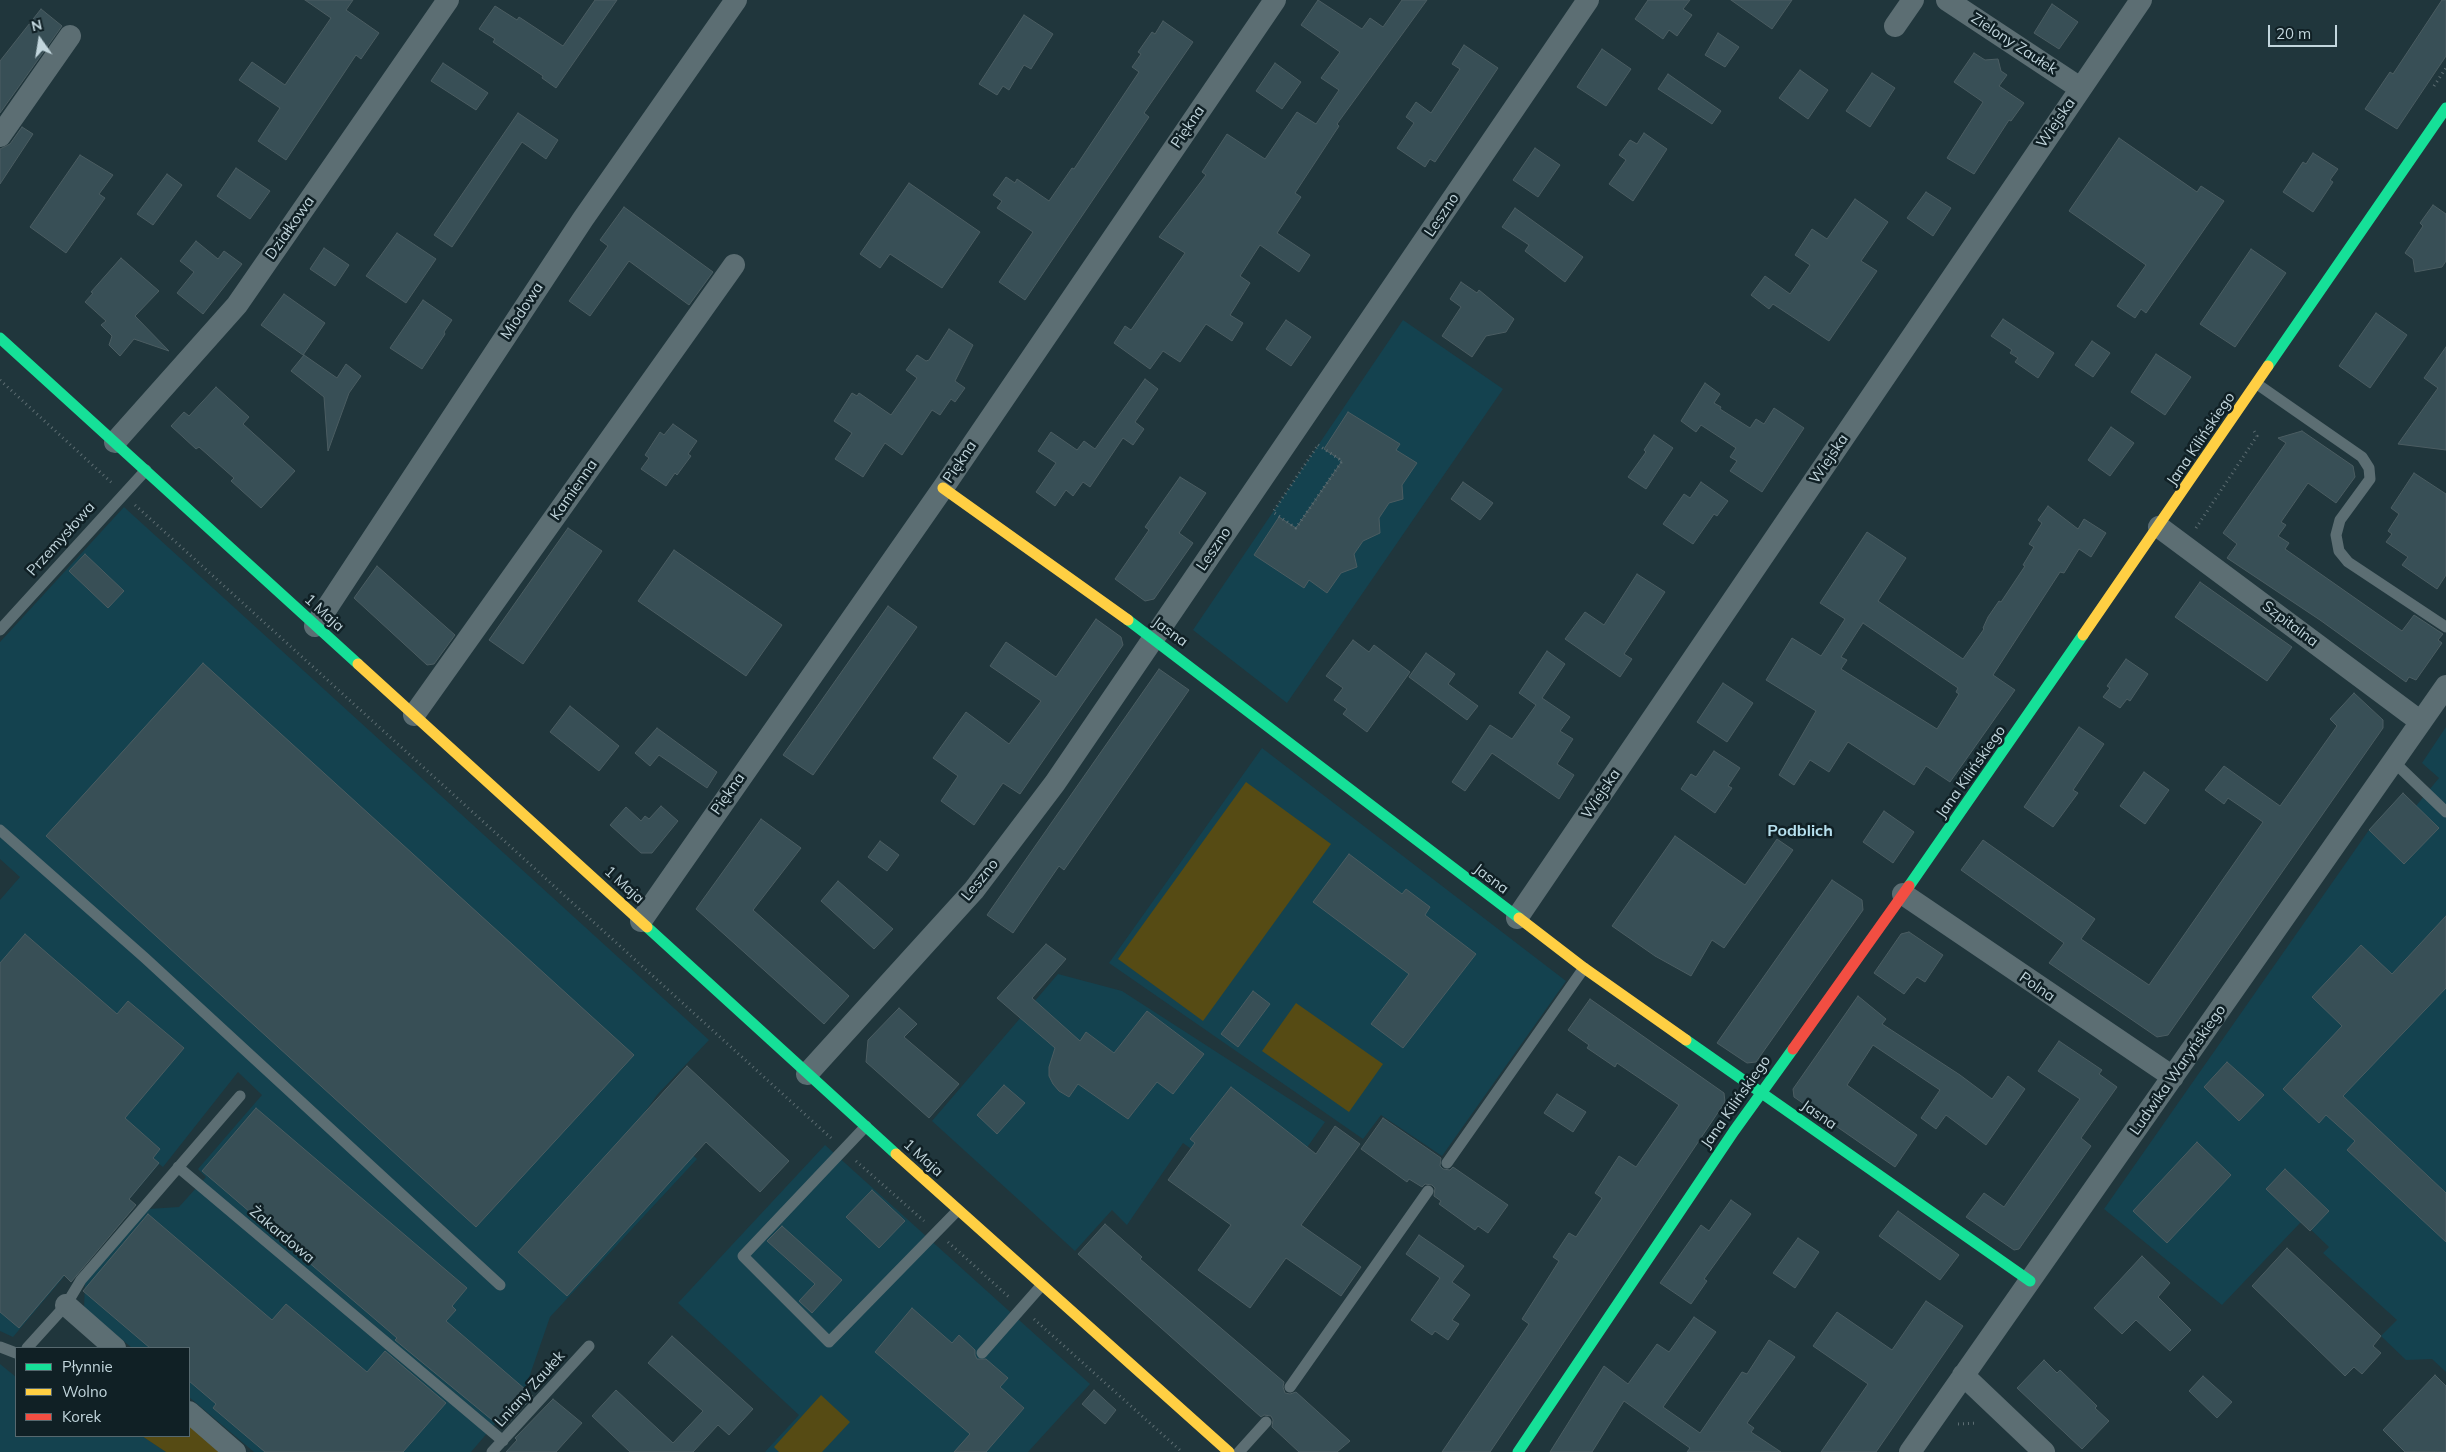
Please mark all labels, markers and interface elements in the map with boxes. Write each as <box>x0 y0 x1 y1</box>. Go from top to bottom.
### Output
street label: Zielony Zaułek <box>1967 9 2061 79</box>
north arrow <box>15 15 65 65</box>
text: N <box>29 15 44 35</box>
scale bar <box>2271 15 2340 47</box>
text: 20 m <box>2276 24 2311 43</box>
street label: Wiejska <box>2033 95 2079 151</box>
street label: Piękna <box>1167 102 1209 152</box>
street label: Leszno <box>1421 190 1463 240</box>
street label: Działkowa <box>262 193 318 263</box>
street label: Miodowa <box>497 279 547 343</box>
street label: Jana Kilińskiego <box>2163 389 2239 489</box>
street label: Wiejska <box>1806 431 1852 487</box>
street label: Piękna <box>939 437 981 487</box>
street label: Kamienna <box>547 456 601 524</box>
street label: Przemysłowa <box>23 498 99 580</box>
street label: Leszno <box>1193 524 1235 574</box>
street label: 1 Maja <box>300 590 348 636</box>
street label: Szpitalna <box>2259 597 2321 651</box>
street label: Jasna <box>1149 613 1191 651</box>
street label: Jana Kilińskiego <box>1932 722 2010 822</box>
street label: Wiejska <box>1578 766 1624 822</box>
street label: Piękna <box>707 770 749 818</box>
district label: Podblich <box>1767 821 1833 841</box>
street label: Leszno <box>958 855 1002 905</box>
street label: Jasna <box>1470 860 1512 898</box>
street label: 1 Maja <box>600 862 648 908</box>
street label: Polna <box>2016 968 2058 1006</box>
street label: Ludwika Waryńskiego <box>2126 1001 2230 1139</box>
street label: Jana Kilińskiego <box>1697 1052 1775 1152</box>
street label: Jasna <box>1798 1096 1840 1134</box>
street label: 1 Maja <box>899 1135 947 1181</box>
street label: Żakardowa <box>246 1203 318 1267</box>
legend <box>15 1347 190 1437</box>
street label: Lniany Zaułek <box>491 1347 569 1431</box>
text: Płynnie <box>62 1357 113 1376</box>
text: Wolno <box>62 1382 107 1401</box>
text: Korek <box>62 1407 101 1426</box>

